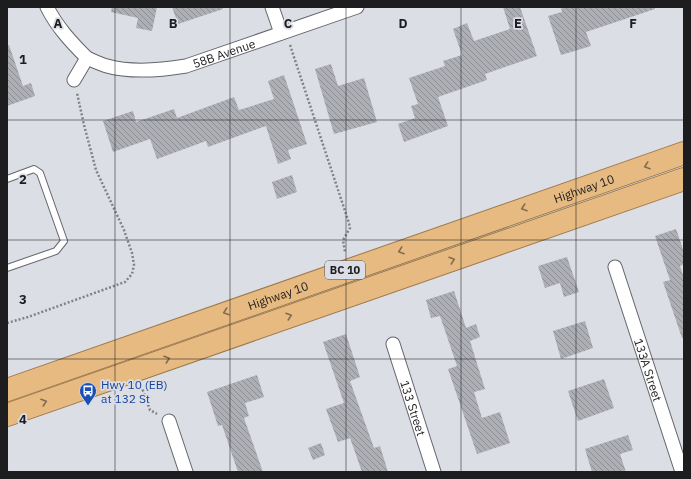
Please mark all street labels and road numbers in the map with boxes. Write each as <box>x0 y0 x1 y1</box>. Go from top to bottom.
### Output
street label: 58B Avenue <box>190 35 257 71</box>
street label: Highway 10 <box>551 171 616 206</box>
road number: BC 10 <box>325 261 365 279</box>
street label: Highway 10 <box>246 278 310 313</box>
street label: 133A Street <box>631 336 666 403</box>
street label: 133 Street <box>398 378 429 437</box>

